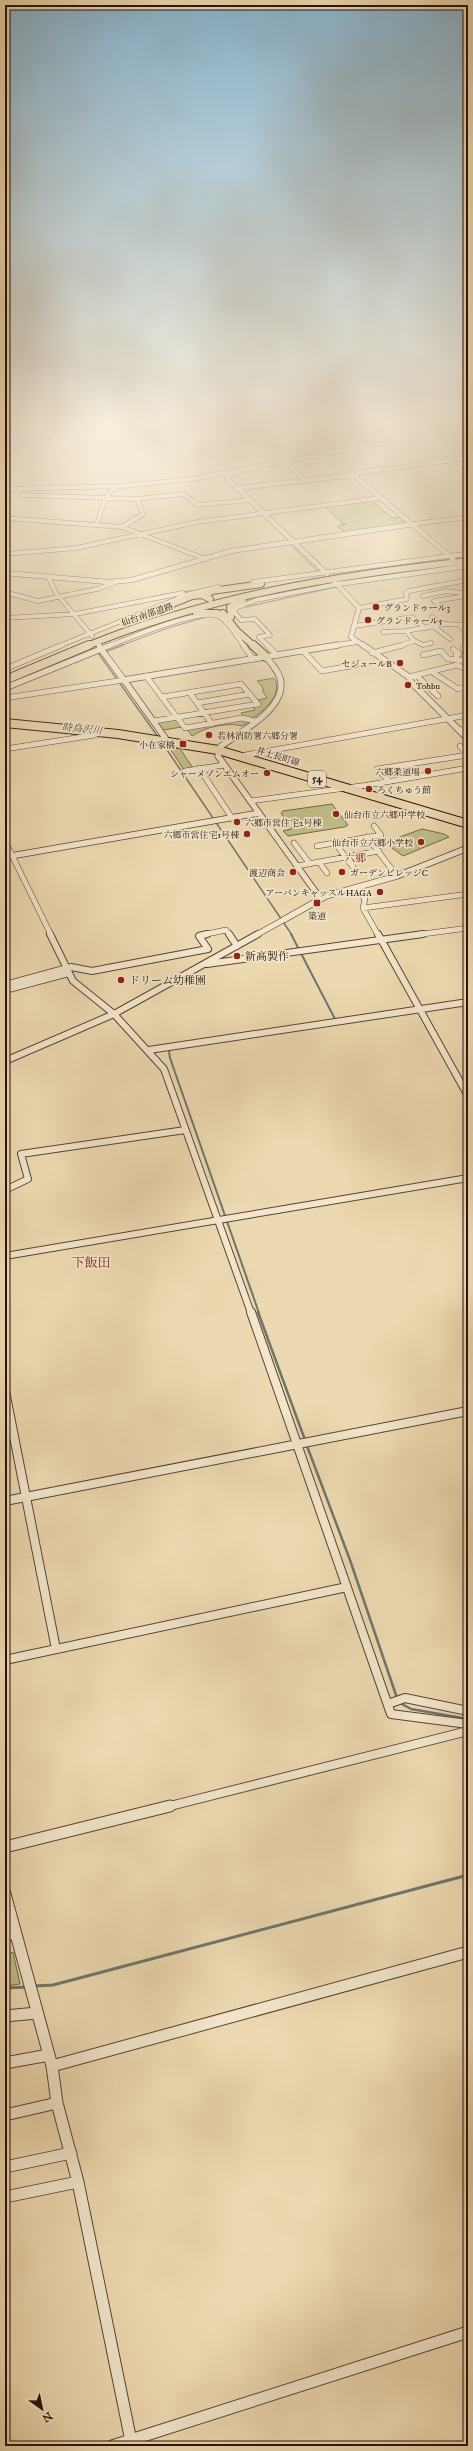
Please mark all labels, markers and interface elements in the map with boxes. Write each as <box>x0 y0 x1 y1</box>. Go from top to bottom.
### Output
street label: 仙台南部道路 <box>120 600 174 628</box>
marker: グランドゥール3 <box>371 602 381 612</box>
place label: グランドゥール3 <box>384 602 451 613</box>
marker: グランドゥール5 <box>363 615 373 625</box>
place label: グランドゥール5 <box>376 615 444 626</box>
place label: セジュールB <box>341 658 392 669</box>
marker: セジュールB <box>395 658 405 668</box>
marker: Tohbu <box>403 680 413 690</box>
place label: Tohbu <box>416 680 440 691</box>
water label: 時鳥沢川 <box>61 721 104 737</box>
marker: 若林消防署六郷分署 <box>204 730 214 740</box>
place label: 若林消防署六郷分署 <box>217 730 298 741</box>
place label: 小在家橋 <box>139 739 175 750</box>
marker: 小在家橋 <box>178 739 188 749</box>
street label: 井土長町線 <box>255 744 301 768</box>
place label: 六郷柔道場 <box>375 766 420 777</box>
marker: 六郷柔道場 <box>423 766 433 776</box>
place label: シャーメゾンエムオー <box>170 768 259 779</box>
marker: シャーメゾンエムオー <box>262 768 272 778</box>
road number: 54 <box>308 771 326 787</box>
marker: ろくちゅう館 <box>364 784 374 794</box>
place label: ろくちゅう館 <box>377 784 431 795</box>
marker: 仙台市立六郷中学校 <box>331 809 341 819</box>
place label: 仙台市立六郷中学校 <box>344 809 426 820</box>
marker: 六郷市営住宅2号棟 <box>232 817 242 827</box>
place label: 六郷市営住宅2号棟 <box>245 817 321 828</box>
place label: 六郷市営住宅1号棟 <box>163 829 239 840</box>
marker: 六郷市営住宅1号棟 <box>242 829 252 839</box>
place label: 仙台市立六郷小学校 <box>332 837 414 848</box>
marker: 仙台市立六郷小学校 <box>416 837 426 847</box>
district label: 六郷 <box>344 852 366 865</box>
place label: 渡辺商会 <box>249 867 285 878</box>
marker: 渡辺商会 <box>288 867 298 877</box>
marker: ガーデンビレッジC <box>337 867 347 877</box>
place label: ガーデンビレッジC <box>350 867 428 878</box>
place label: アーバンキャッスルHAGA <box>265 887 372 898</box>
marker: アーバンキャッスルHAGA <box>375 887 385 897</box>
marker: 築道 <box>312 898 322 908</box>
place label: 築道 <box>308 910 326 921</box>
place label: 新高製作 <box>245 950 289 963</box>
marker: 新高製作 <box>232 951 242 961</box>
place label: ドリーム幼稚園 <box>129 974 206 987</box>
marker: ドリーム幼稚園 <box>116 975 126 985</box>
district label: 下飯田 <box>71 1255 111 1271</box>
north arrow <box>22 2389 62 2429</box>
text: N <box>39 2409 55 2425</box>

